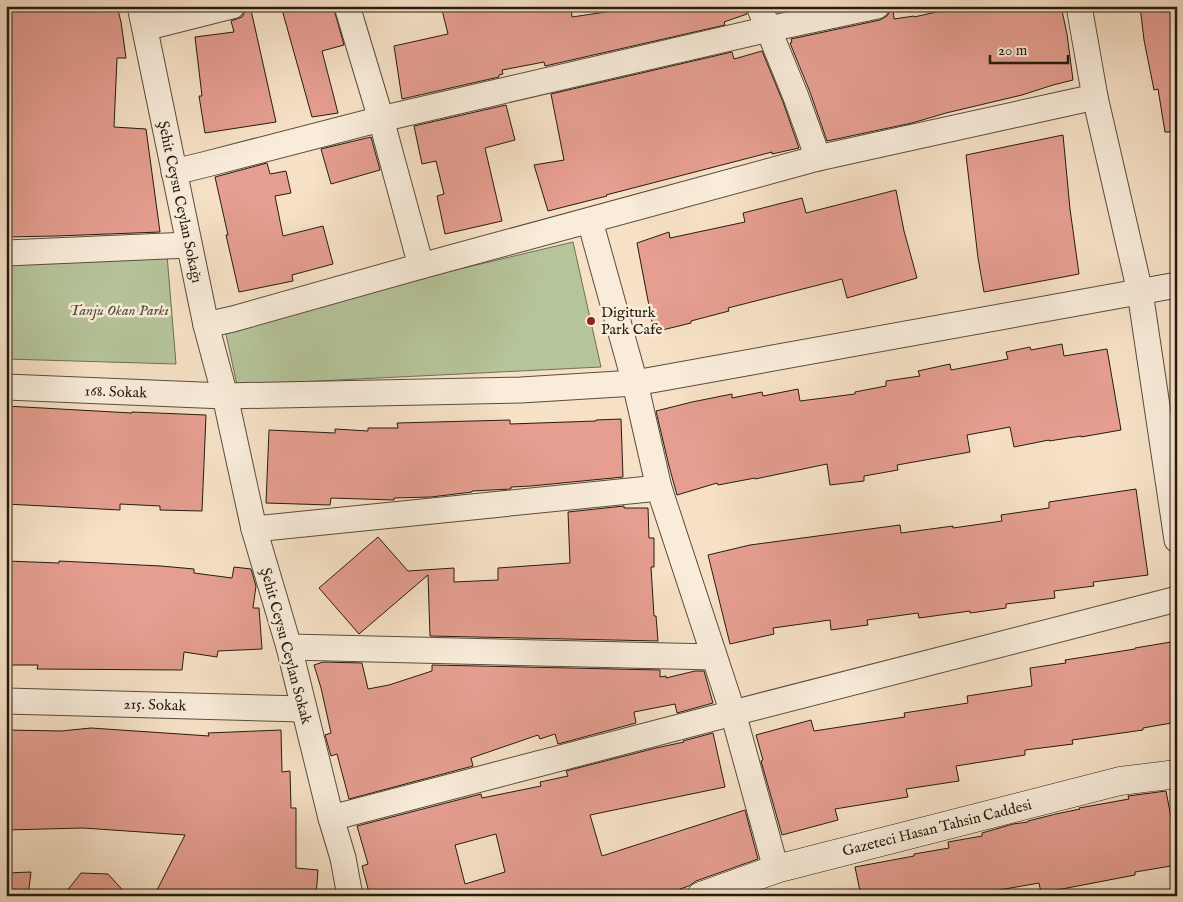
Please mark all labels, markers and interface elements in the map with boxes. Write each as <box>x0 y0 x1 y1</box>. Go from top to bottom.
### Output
scale bar <box>990 32 1068 64</box>
text: 20 m <box>998 41 1028 60</box>
street label: Şehit Ceysu Ceylan Sokağı <box>154 119 206 285</box>
park label: Tanju Okan Parkı <box>69 301 169 320</box>
place label: Digiturk Park Cafe <box>601 303 662 339</box>
marker: Digiturk Park Cafe <box>585 315 597 327</box>
street label: 168. Sokak <box>84 381 149 403</box>
street label: Şehit Ceysu Ceylan Sokak <box>256 566 316 727</box>
street label: 215. Sokak <box>123 694 188 716</box>
street label: Gazeteci Hasan Tahsin Caddesi <box>840 795 1034 861</box>

